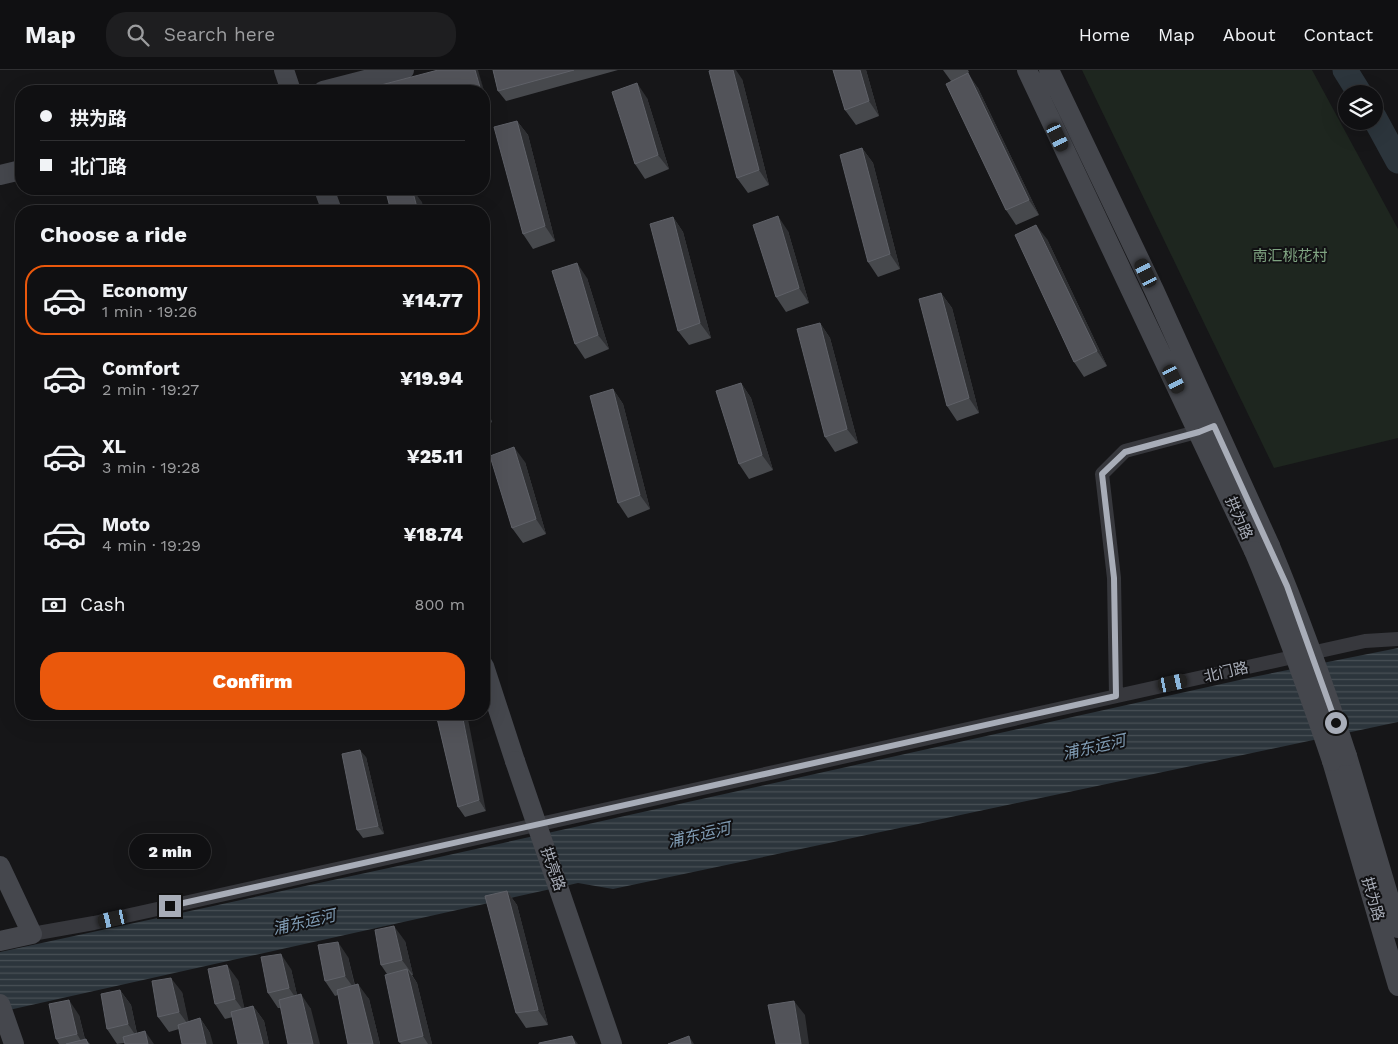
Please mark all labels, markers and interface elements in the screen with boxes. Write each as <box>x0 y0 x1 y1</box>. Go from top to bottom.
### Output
search box <box>106 12 456 57</box>
text: Map <box>25 21 76 49</box>
icon: search <box>124 21 152 49</box>
text: Search here <box>164 23 275 46</box>
text: Home <box>1079 24 1130 45</box>
text: Map <box>1158 24 1195 45</box>
text: About <box>1223 24 1275 45</box>
text: Contact <box>1303 24 1373 45</box>
map controls <box>1338 85 1383 130</box>
button: layers <box>1338 85 1383 130</box>
text: 拱为路 <box>70 107 127 130</box>
car <box>1044 120 1071 154</box>
text: 北门路 <box>70 155 127 178</box>
text: Choose a ride <box>40 222 187 247</box>
park label: 南汇桃花村 <box>1252 247 1328 265</box>
car <box>1132 256 1159 290</box>
icon: car <box>42 278 87 323</box>
text: Economy <box>102 279 187 302</box>
text: ¥14.77 <box>402 289 463 312</box>
text: 1 min · 19:26 <box>102 302 197 321</box>
icon: car <box>42 356 87 401</box>
text: Comfort <box>102 357 180 380</box>
car <box>1160 362 1187 396</box>
text: ¥19.94 <box>400 367 463 390</box>
text: 2 min · 19:27 <box>102 380 199 399</box>
icon: car <box>42 434 87 479</box>
text: XL <box>102 435 126 458</box>
text: ¥25.11 <box>407 445 463 468</box>
text: 3 min · 19:28 <box>102 458 200 477</box>
street label: 拱为路 <box>1222 494 1256 542</box>
icon: car <box>42 512 87 557</box>
text: Moto <box>102 513 150 536</box>
text: ¥18.74 <box>404 523 463 546</box>
text: 4 min · 19:29 <box>102 536 201 555</box>
icon: cash <box>40 591 68 619</box>
text: Cash <box>80 593 126 616</box>
text: 800 m <box>415 595 465 614</box>
button: Confirm <box>40 652 465 710</box>
street label: 北门路 <box>1202 658 1250 686</box>
car <box>1156 673 1189 693</box>
route start <box>1325 712 1347 734</box>
water label: 浦东运河 <box>1061 730 1130 763</box>
water label: 浦东运河 <box>666 818 735 851</box>
callout: 2 min <box>129 834 211 868</box>
text: 2 min <box>148 842 192 861</box>
street label: 拱亮路 <box>537 845 569 893</box>
street label: 拱为路 <box>1358 875 1388 923</box>
route end <box>159 895 181 917</box>
water label: 浦东运河 <box>271 905 340 938</box>
car <box>96 908 129 930</box>

